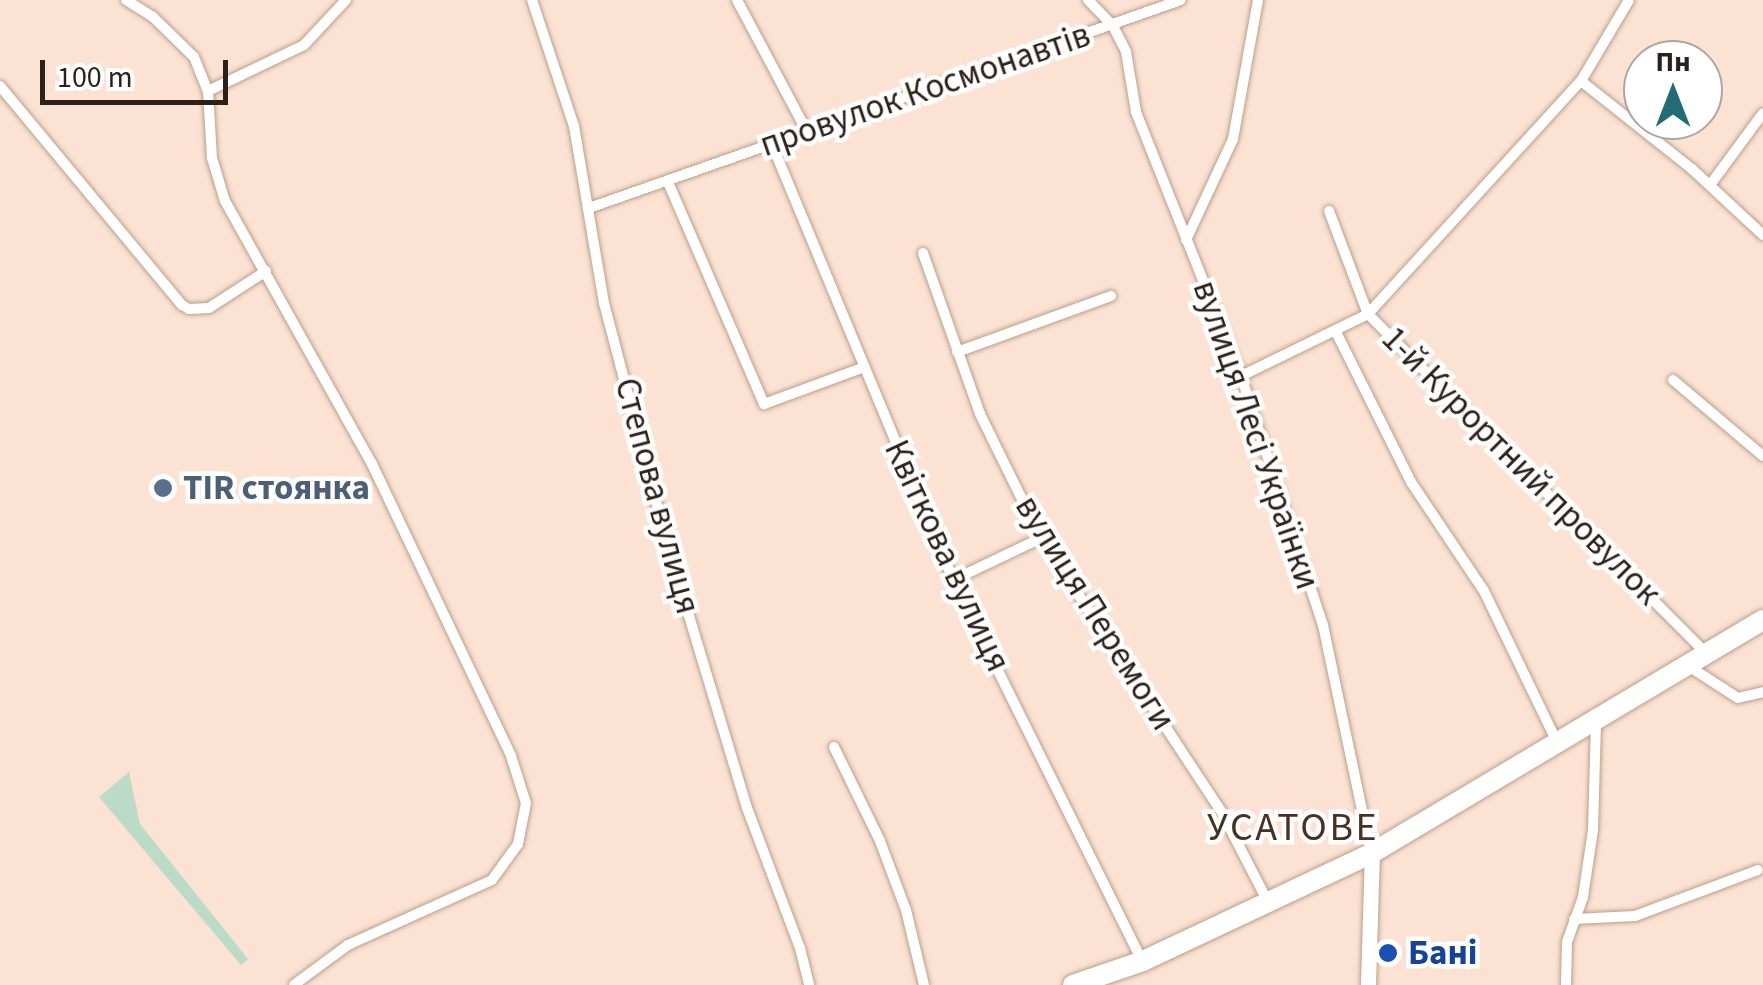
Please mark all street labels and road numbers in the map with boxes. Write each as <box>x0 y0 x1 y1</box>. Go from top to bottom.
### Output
street label: провулок Космонавтів <box>755 14 1095 166</box>
street label: вулиця Лесі Українки <box>1183 275 1329 595</box>
street label: 1-й Курортний провулок <box>1373 318 1669 614</box>
street label: Степова вулиця <box>605 373 709 619</box>
street label: Квіткова вулиця <box>875 434 1019 678</box>
street label: вулиця Перемоги <box>1006 488 1184 738</box>

